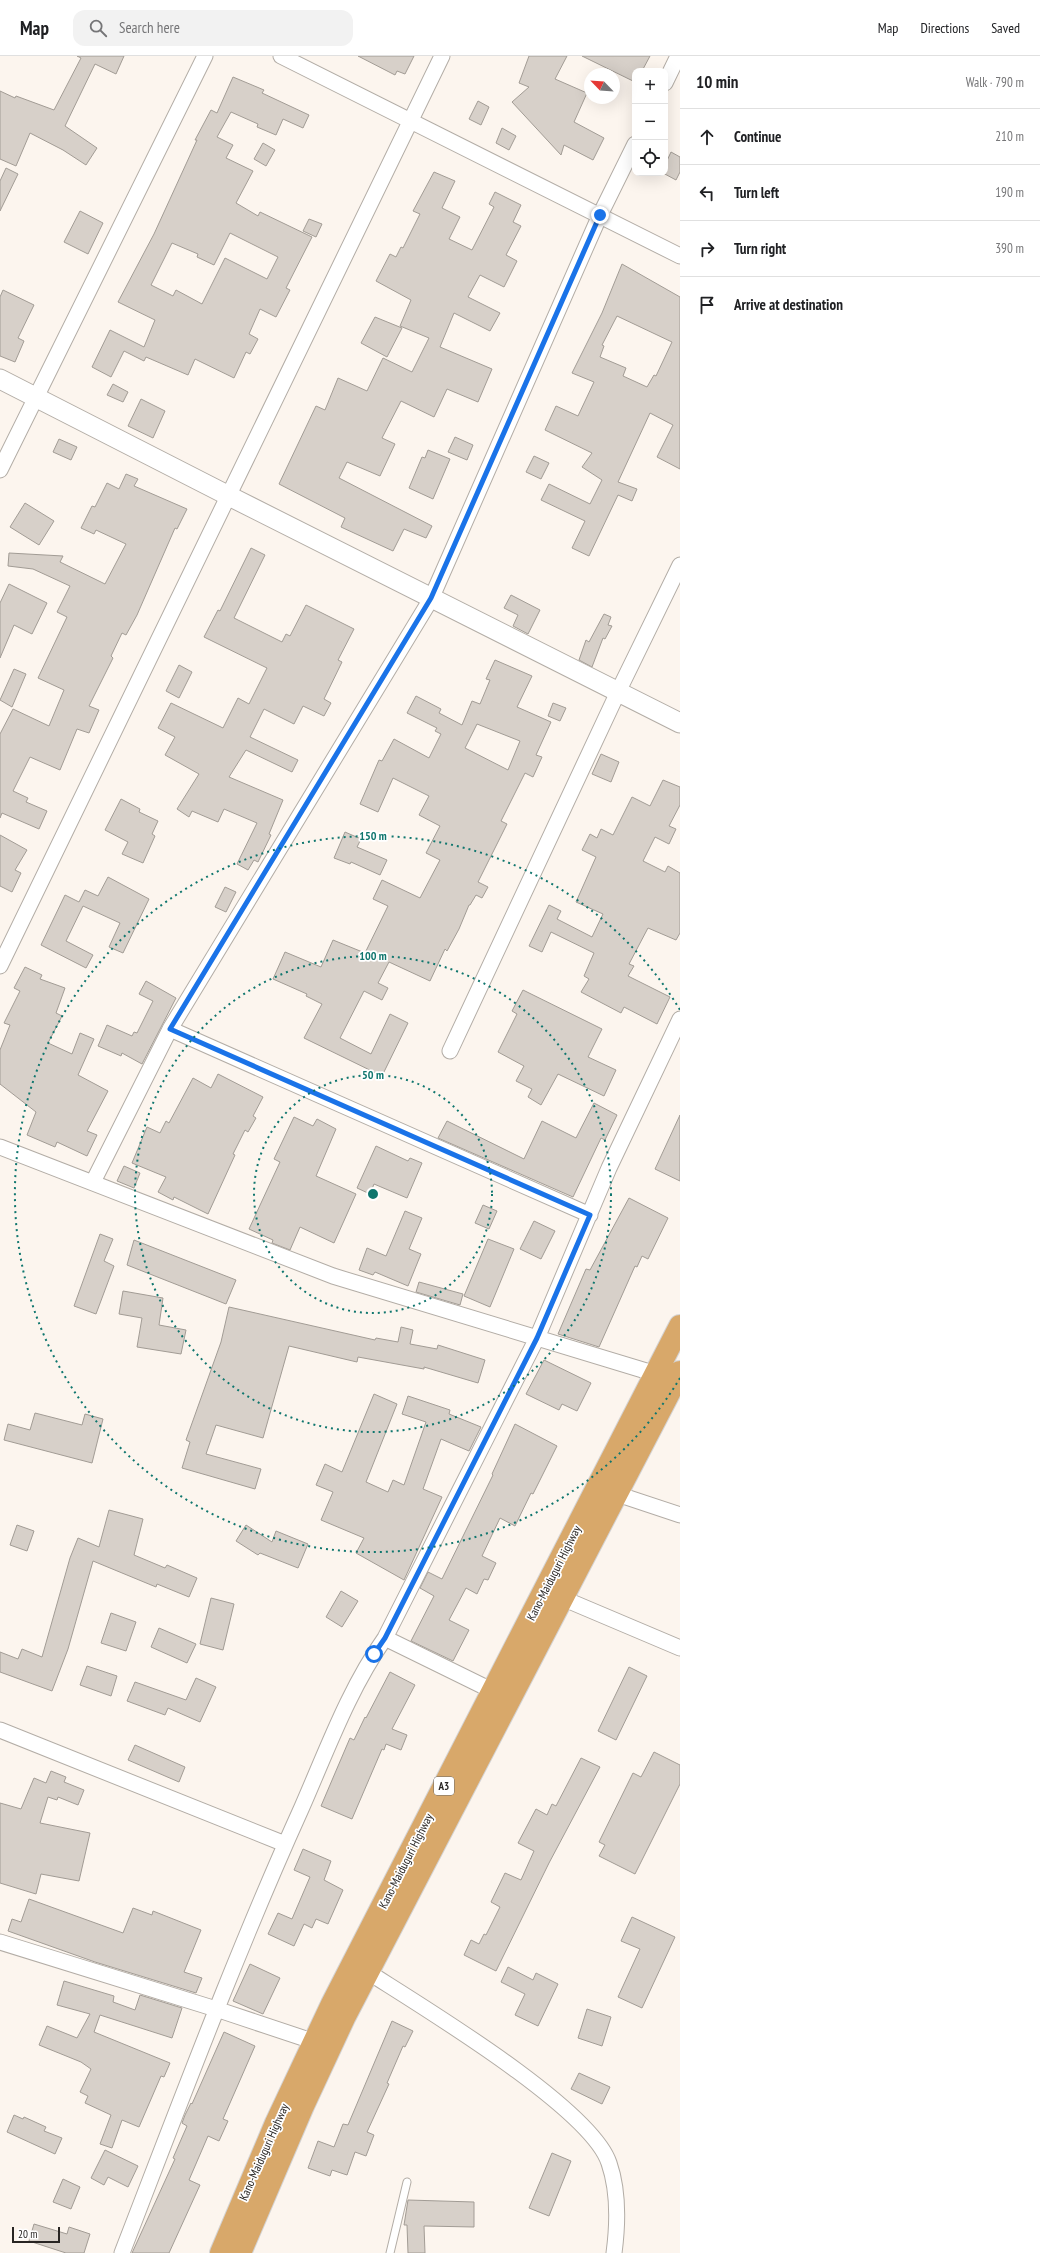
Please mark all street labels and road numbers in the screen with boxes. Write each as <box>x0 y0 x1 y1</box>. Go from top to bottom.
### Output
street label: Kano-Maiduguri Highway <box>523 1522 584 1623</box>
road number: A3 <box>434 1777 454 1795</box>
street label: Kano-Maiduguri Highway <box>375 1810 436 1911</box>
street label: Kano-Maiduguri Highway <box>235 2101 292 2203</box>

